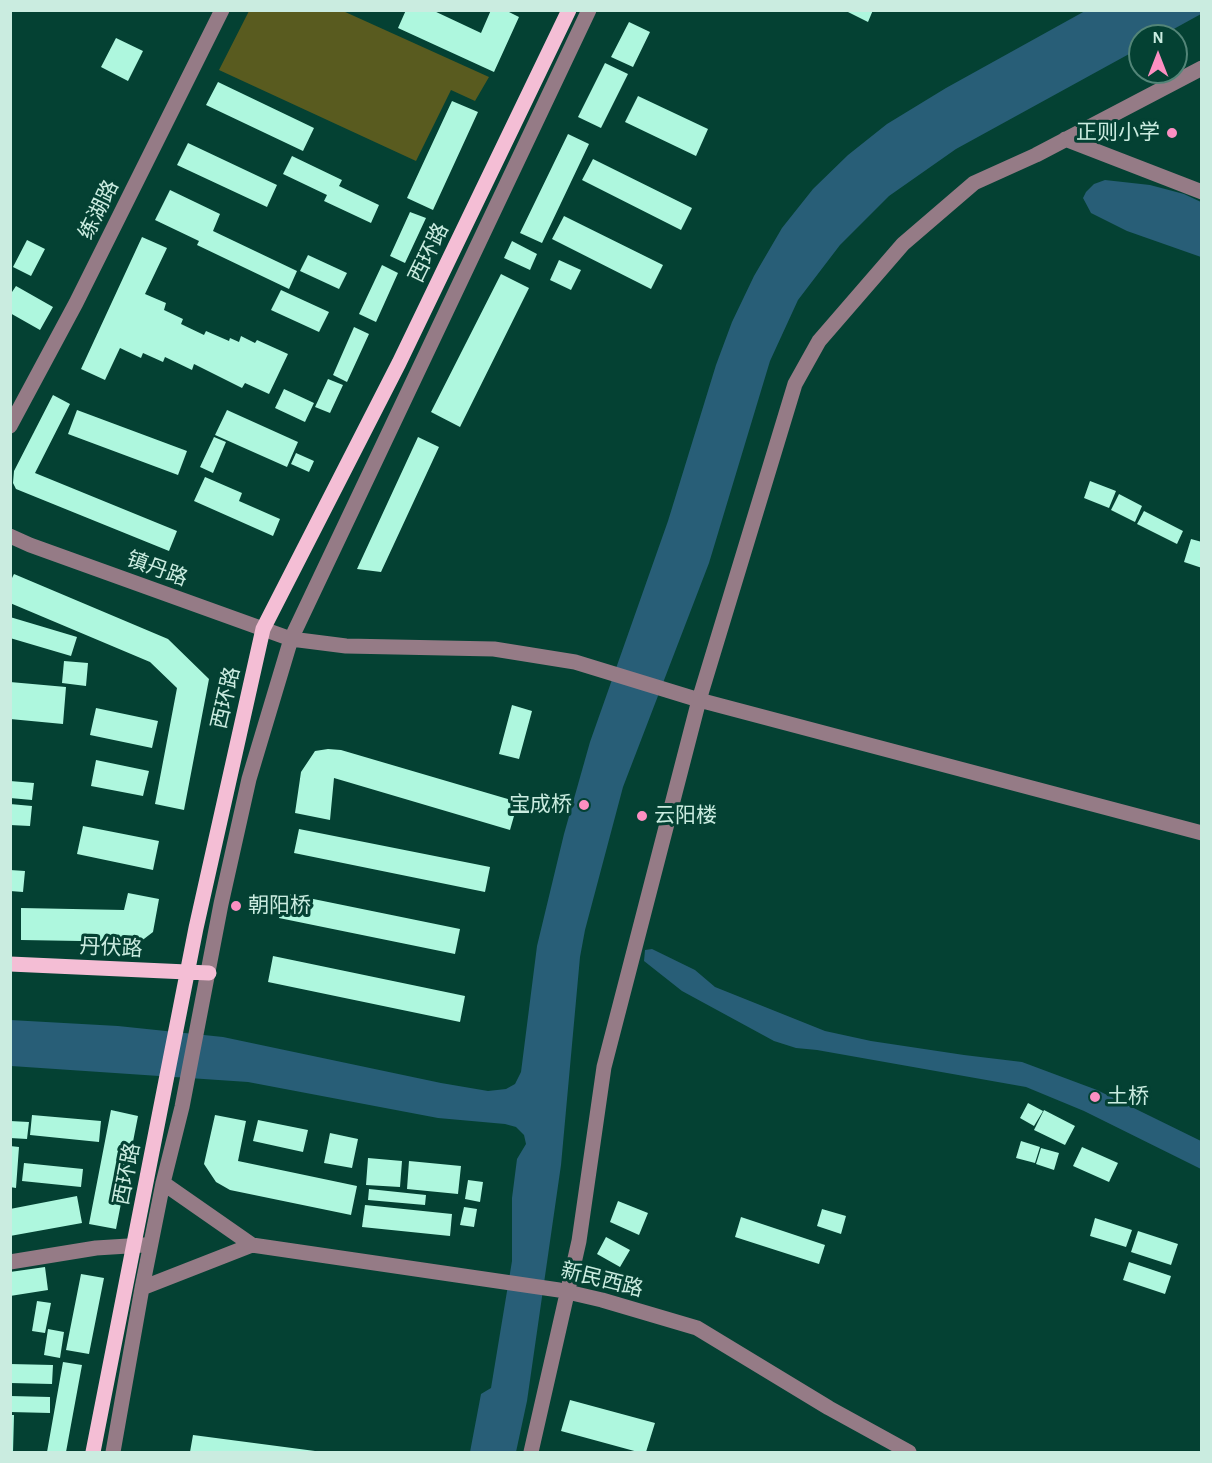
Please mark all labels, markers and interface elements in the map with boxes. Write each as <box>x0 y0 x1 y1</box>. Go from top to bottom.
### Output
north arrow <box>1128 24 1188 84</box>
text: N <box>1152 30 1164 46</box>
place label: 正则小学 <box>1076 120 1160 146</box>
marker: 正则小学 <box>1165 126 1179 140</box>
street label: 练湖路 <box>74 176 124 244</box>
street label: 西环路 <box>404 219 454 287</box>
street label: 镇丹路 <box>123 546 191 592</box>
street label: 西环路 <box>207 664 245 732</box>
place label: 宝成桥 <box>509 792 572 818</box>
marker: 宝成桥 <box>577 798 591 812</box>
place label: 云阳楼 <box>654 803 717 829</box>
marker: 云阳楼 <box>635 809 649 823</box>
place label: 朝阳桥 <box>248 893 311 919</box>
marker: 朝阳桥 <box>229 899 243 913</box>
street label: 丹伏路 <box>79 934 143 962</box>
place label: 土桥 <box>1107 1084 1149 1110</box>
marker: 土桥 <box>1088 1090 1102 1104</box>
street label: 西环路 <box>109 1141 145 1207</box>
street label: 新民西路 <box>558 1258 646 1302</box>

